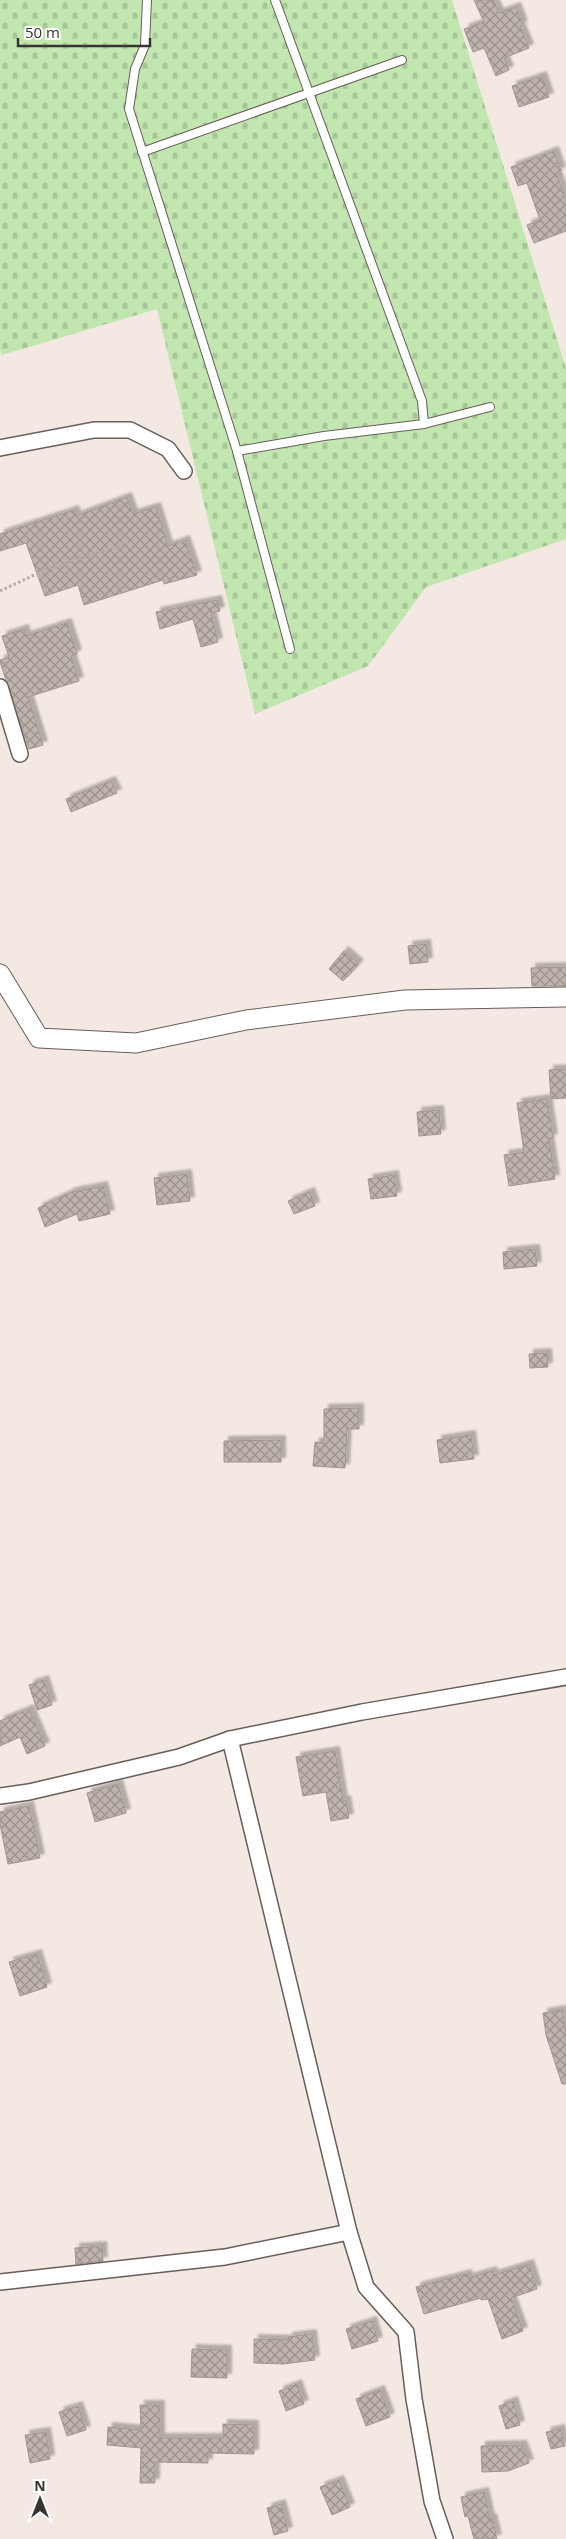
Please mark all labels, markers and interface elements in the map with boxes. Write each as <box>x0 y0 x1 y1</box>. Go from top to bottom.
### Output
scale bar <box>18 15 150 47</box>
text: 50 m <box>25 22 60 42</box>
north arrow <box>15 2474 65 2524</box>
text: N <box>34 2476 46 2495</box>

